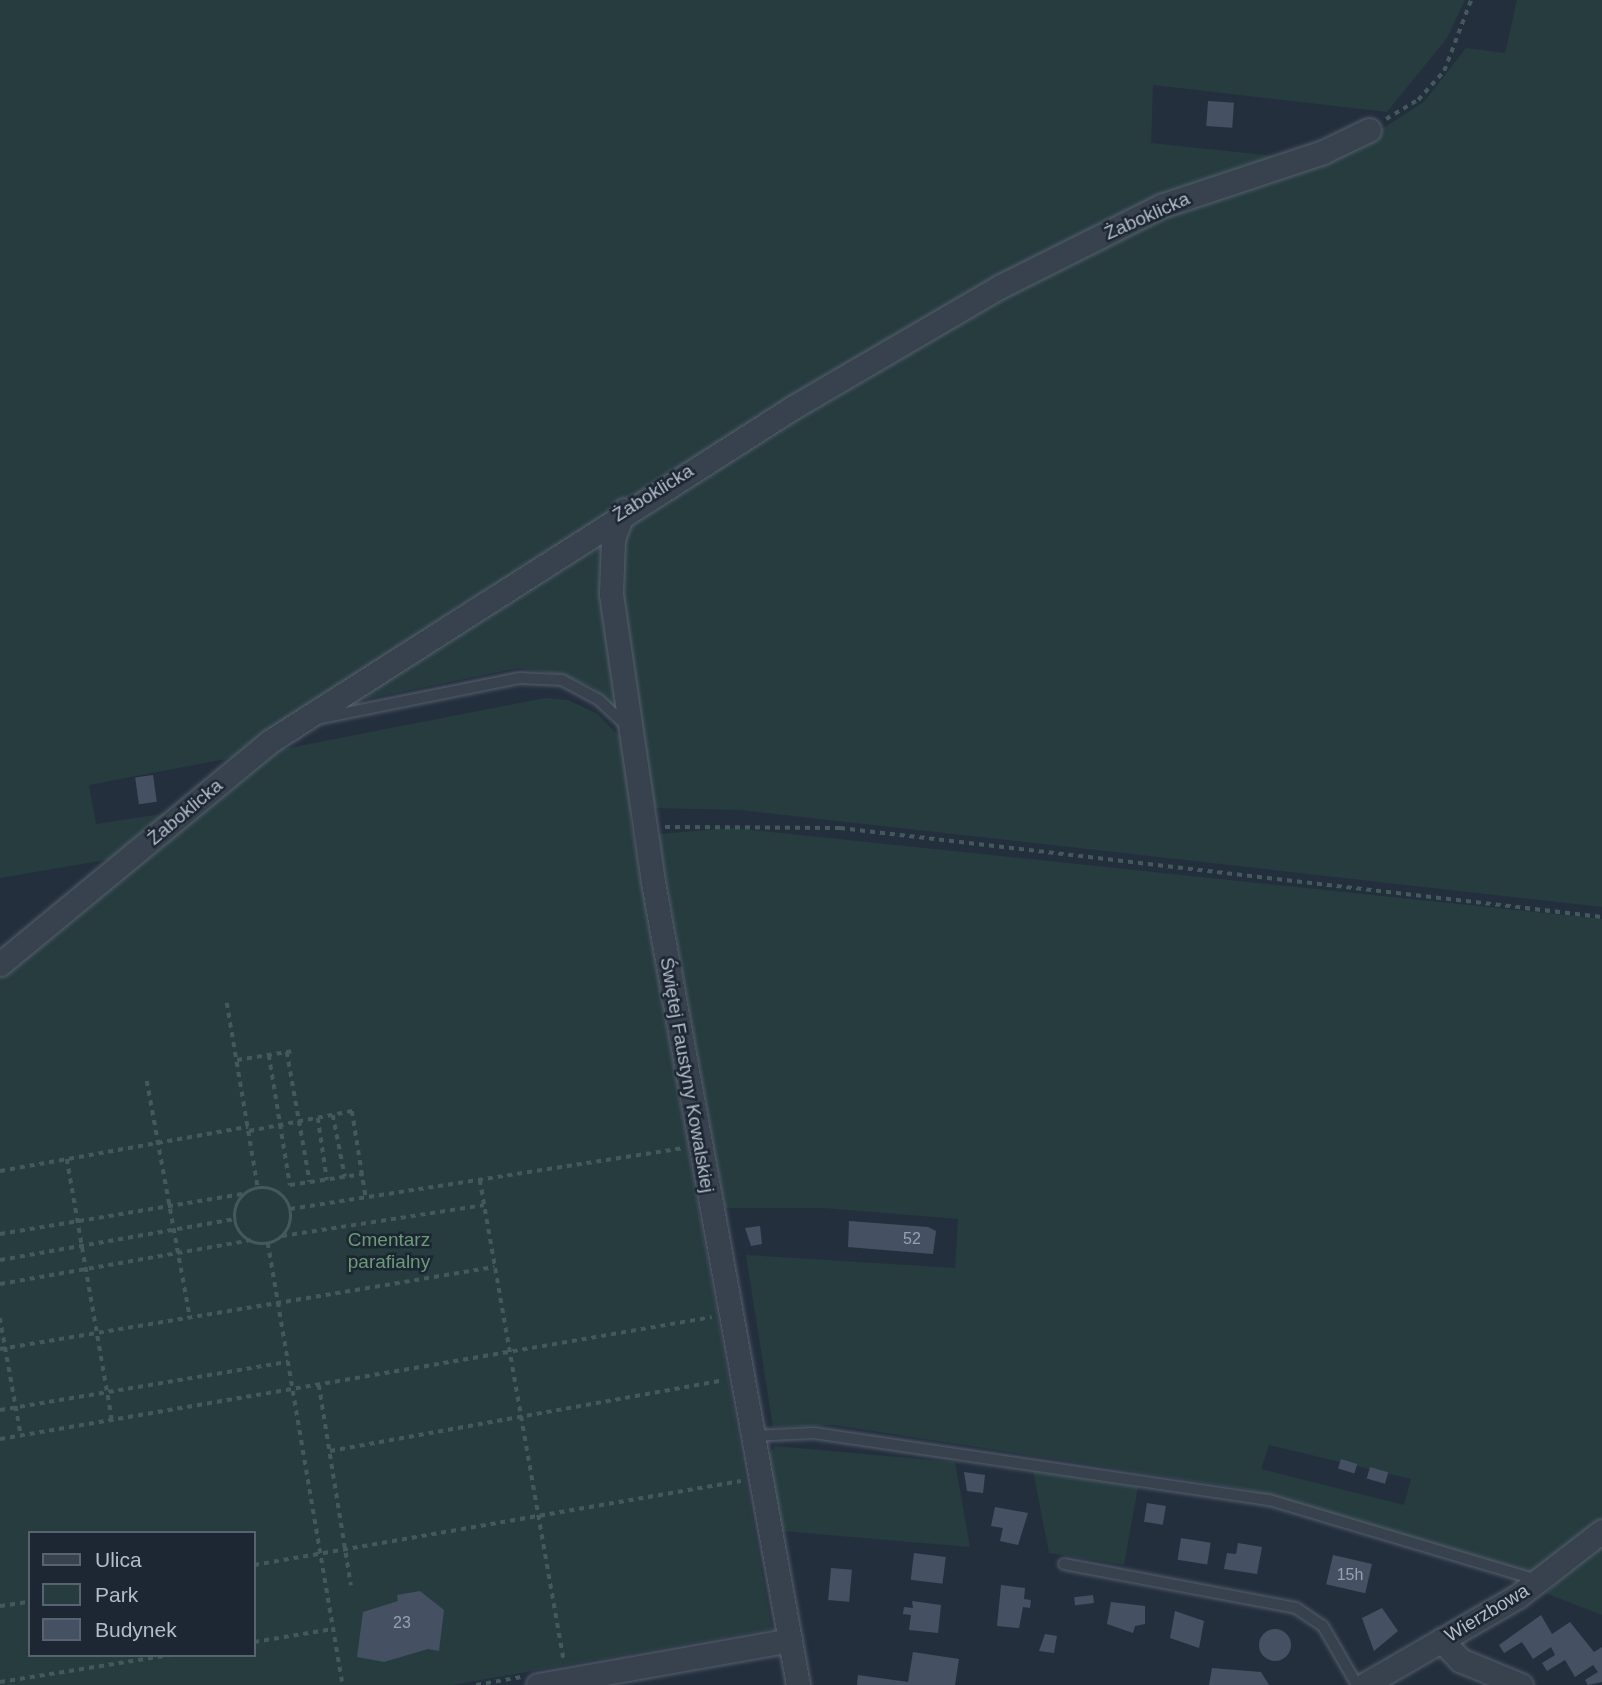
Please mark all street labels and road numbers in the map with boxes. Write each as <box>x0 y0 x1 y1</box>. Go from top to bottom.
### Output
street label: Żaboklicka <box>1101 187 1193 245</box>
street label: Żaboklicka <box>608 459 698 527</box>
street label: Żaboklicka <box>143 774 227 850</box>
street label: Świętej Faustyny Kowalskiej <box>655 956 719 1194</box>
street label: Wierzbowa <box>1441 1579 1533 1647</box>

